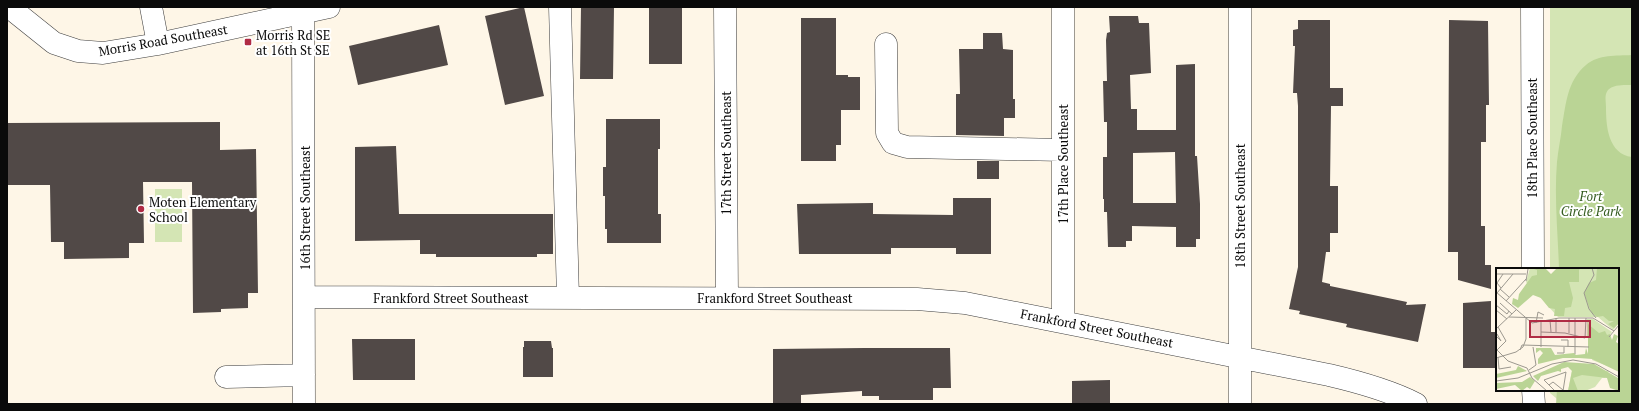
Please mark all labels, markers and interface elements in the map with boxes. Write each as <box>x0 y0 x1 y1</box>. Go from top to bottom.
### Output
street label: Morris Road Southeast <box>97 20 229 60</box>
place label: Morris Rd SE at 16th St SE <box>256 26 330 59</box>
marker: Morris Rd SE at 16th St SE <box>243 37 253 47</box>
street label: 18th Place Southeast <box>1523 77 1541 198</box>
street label: 17th Street Southeast <box>717 91 735 215</box>
street label: 17th Place Southeast <box>1054 104 1072 224</box>
street label: 18th Street Southeast <box>1231 143 1249 268</box>
street label: 16th Street Southeast <box>296 145 314 270</box>
park label: Fort Circle Park <box>1561 187 1622 220</box>
place label: Moten Elementary School <box>149 193 257 226</box>
marker: Moten Elementary School <box>136 204 146 214</box>
inset map <box>1496 268 1619 391</box>
street label: Frankford Street Southeast <box>373 289 529 307</box>
street label: Frankford Street Southeast <box>697 289 853 307</box>
street label: Frankford Street Southeast <box>1019 304 1175 352</box>

